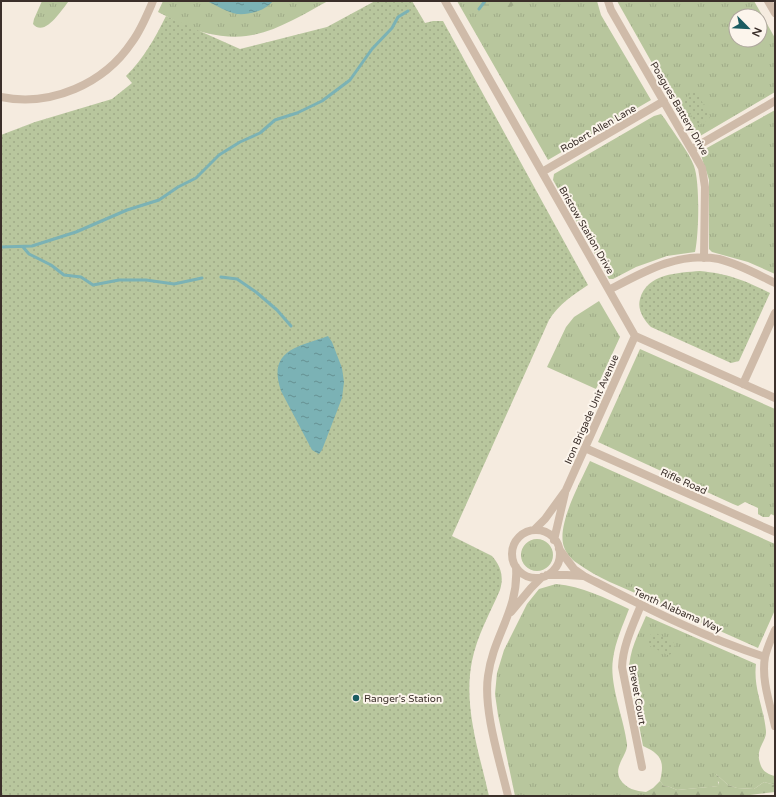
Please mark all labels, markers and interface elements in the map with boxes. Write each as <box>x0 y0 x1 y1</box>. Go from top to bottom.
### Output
north arrow <box>728 8 768 48</box>
text: N <box>749 25 764 39</box>
street label: Poagues Battery Drive <box>647 60 711 158</box>
street label: Robert Allen Lane <box>559 102 639 155</box>
street label: Bristow Station Drive <box>556 185 616 277</box>
street label: Iron Brigade Unit Avenue <box>562 352 622 466</box>
street label: Rifle Road <box>659 466 709 497</box>
street label: Tenth Alabama Way <box>632 586 724 636</box>
street label: Brevet Court <box>626 665 648 726</box>
marker: Ranger's Station <box>351 693 361 703</box>
place label: Ranger's Station <box>364 693 442 705</box>

